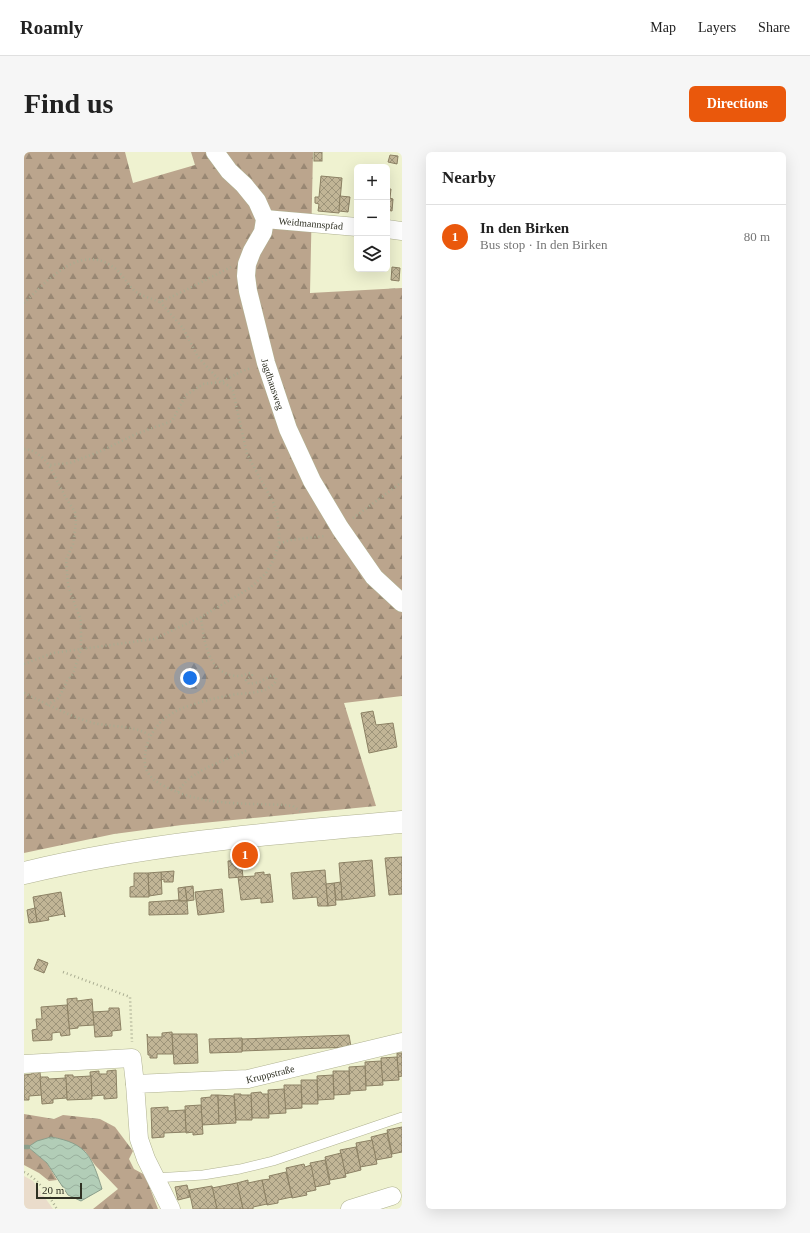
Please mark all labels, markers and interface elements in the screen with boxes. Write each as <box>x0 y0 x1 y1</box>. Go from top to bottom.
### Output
text: Roamly <box>20 17 83 38</box>
text: Map <box>650 20 676 35</box>
text: Layers <box>698 20 736 35</box>
text: Share <box>758 20 790 35</box>
button: Directions <box>689 86 786 122</box>
text: Find us <box>24 88 114 119</box>
map controls <box>354 164 390 272</box>
button: + <box>354 164 390 200</box>
text: Nearby <box>442 168 496 187</box>
button: − <box>354 200 390 236</box>
street label: Weidmannspfad <box>278 215 344 231</box>
text: In den Birken <box>480 220 569 236</box>
text: 1 <box>452 229 458 244</box>
text: 80 m <box>744 229 770 244</box>
button: layers <box>354 236 390 272</box>
text: Bus stop · In den Birken <box>480 237 607 252</box>
street label: Jagdhausweg <box>260 357 287 411</box>
your location <box>180 668 200 688</box>
pin: 1 <box>232 840 258 870</box>
street label: Kruppstraße <box>245 1062 296 1085</box>
scale bar <box>36 1181 82 1200</box>
text: 20 m <box>42 1184 64 1196</box>

